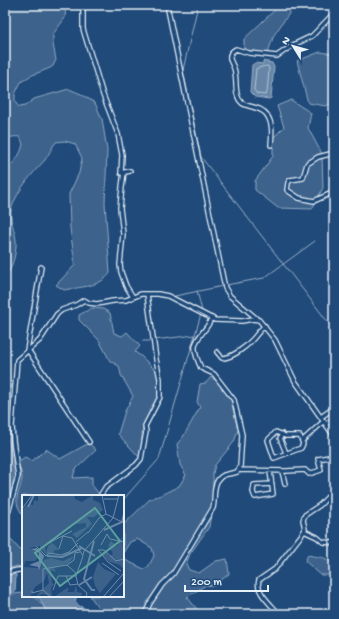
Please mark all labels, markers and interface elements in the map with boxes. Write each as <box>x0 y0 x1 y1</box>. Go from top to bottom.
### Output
north arrow <box>273 26 313 66</box>
text: N <box>280 35 294 48</box>
inset map <box>22 495 124 597</box>
scale bar <box>185 567 268 593</box>
text: 200 m <box>191 576 222 590</box>

